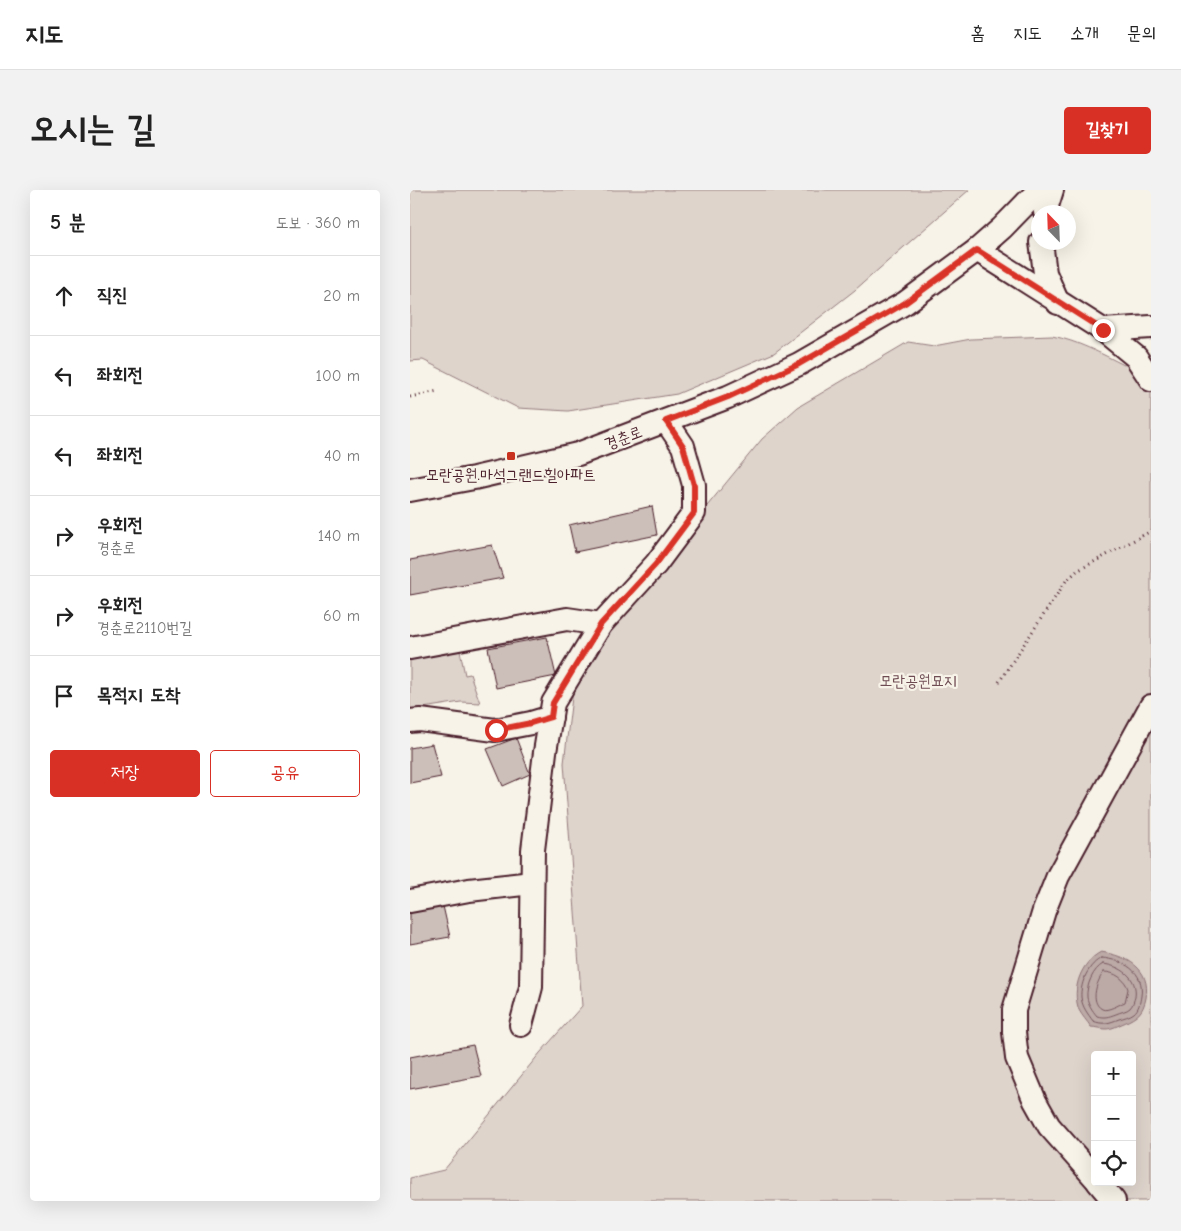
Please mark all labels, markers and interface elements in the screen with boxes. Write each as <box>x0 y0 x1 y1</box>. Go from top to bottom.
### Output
text: 지도 <box>25 20 64 48</box>
text: 홈 <box>971 23 985 44</box>
text: 지도 <box>1013 23 1042 44</box>
text: 소개 <box>1070 23 1099 44</box>
text: 문의 <box>1127 23 1156 44</box>
button: 길찾기 <box>1064 107 1151 154</box>
text: 오시는 길 <box>30 108 155 149</box>
north arrow <box>1031 205 1076 250</box>
text: 5 분 <box>50 210 86 234</box>
text: 도보 · 360 m <box>276 214 360 232</box>
icon: ahead <box>50 282 78 310</box>
text: 직진 <box>97 284 128 306</box>
text: 20 m <box>323 287 360 305</box>
route end <box>1092 319 1115 342</box>
icon: left <box>50 362 78 390</box>
text: 좌회전 <box>97 364 143 386</box>
text: 100 m <box>316 367 360 385</box>
street label: 경춘로 <box>602 423 645 453</box>
icon: left <box>50 442 78 470</box>
text: 좌회전 <box>97 444 143 466</box>
text: 40 m <box>324 447 360 465</box>
marker: 모란공원.마석그랜드힐아파트 <box>505 450 517 462</box>
place label: 모란공원.마석그랜드힐아파트 <box>426 466 596 484</box>
text: 우회전 <box>97 514 143 536</box>
icon: right <box>50 522 78 550</box>
text: 140 m <box>318 527 360 545</box>
text: 경춘로 <box>97 539 136 557</box>
text: 우회전 <box>97 594 143 616</box>
icon: right <box>50 602 78 630</box>
text: 60 m <box>323 607 360 625</box>
text: 경춘로2110번길 <box>97 619 192 637</box>
park label: 모란공원묘지 <box>879 672 957 690</box>
icon: arrive <box>50 682 78 710</box>
text: 목적지 도착 <box>97 684 180 706</box>
route start <box>485 719 508 742</box>
button: 저장 <box>50 750 200 797</box>
button: 공유 <box>210 750 360 797</box>
map controls <box>1091 1051 1136 1186</box>
button: + <box>1091 1051 1136 1096</box>
button: − <box>1091 1096 1136 1141</box>
button: locate <box>1091 1141 1136 1186</box>

